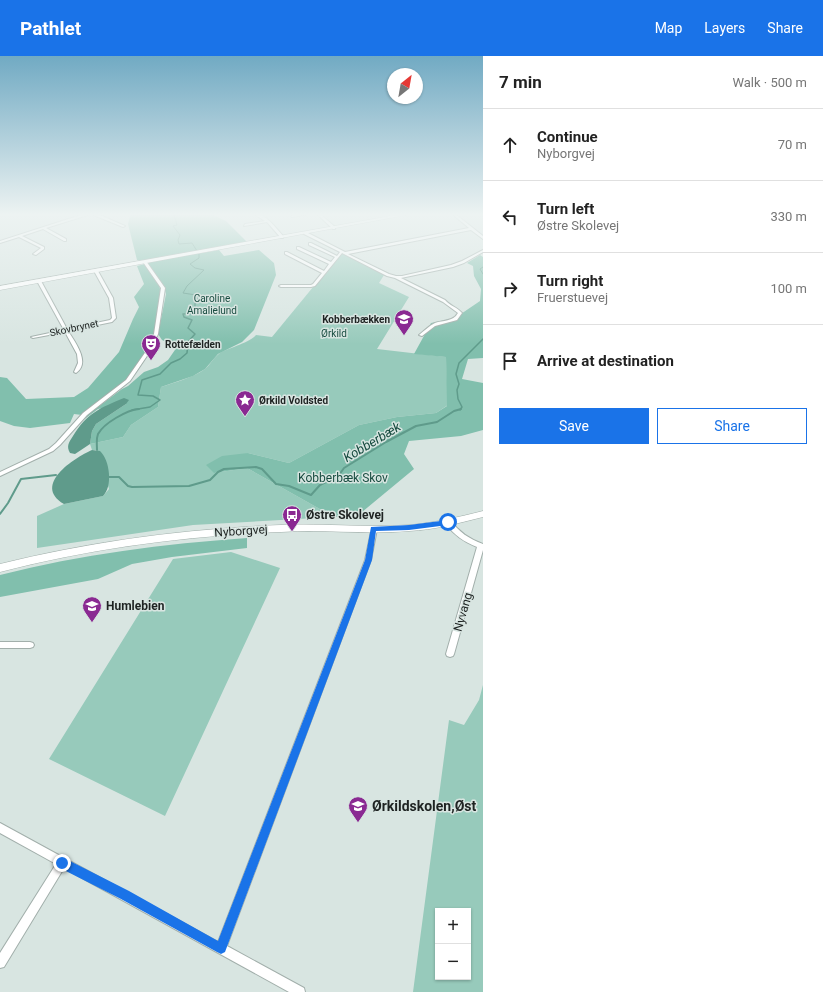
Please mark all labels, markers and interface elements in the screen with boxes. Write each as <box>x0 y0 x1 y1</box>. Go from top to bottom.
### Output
text: Pathlet <box>20 17 81 40</box>
text: Map <box>655 20 682 36</box>
text: Layers <box>704 20 745 36</box>
text: Share <box>767 20 803 36</box>
north arrow <box>387 68 423 104</box>
text: 7 min <box>499 72 542 92</box>
text: Walk · 500 m <box>732 75 807 90</box>
text: Continue <box>537 128 598 146</box>
icon: ahead <box>499 134 521 156</box>
text: 70 m <box>778 137 807 152</box>
text: Nyborgvej <box>537 146 595 161</box>
text: Turn left <box>537 200 594 218</box>
icon: left <box>499 206 521 228</box>
text: 330 m <box>770 209 807 224</box>
text: Østre Skolevej <box>537 218 619 233</box>
text: Turn right <box>537 272 603 290</box>
icon: right <box>499 278 521 300</box>
text: 100 m <box>770 281 807 296</box>
text: Fruerstuevej <box>537 290 608 305</box>
park label: Caroline Amalielund <box>187 293 237 316</box>
school or university icon: Kobberbækken <box>393 308 415 336</box>
place label: Kobberbækken <box>322 314 390 325</box>
street label: Skovbrynet <box>49 317 99 339</box>
park label: Ørkild <box>321 328 347 339</box>
theatre icon: Rottefælden <box>140 333 162 361</box>
place label: Rottefælden <box>165 339 221 350</box>
icon: arrive <box>499 350 521 372</box>
text: Arrive at destination <box>537 352 674 370</box>
place icon: Ørkild Voldsted <box>234 389 256 417</box>
place label: Ørkild Voldsted <box>259 395 328 406</box>
button: Save <box>499 408 649 444</box>
button: Share <box>657 408 807 444</box>
water label: Kobberbæk <box>341 419 404 465</box>
park label: Kobberbæk Skov <box>298 471 388 485</box>
bus stop icon: Østre Skolevej <box>281 504 303 532</box>
place label: Østre Skolevej <box>306 508 384 522</box>
route start <box>439 513 457 531</box>
street label: Nyborgvej <box>214 522 268 540</box>
street label: Nyvang <box>451 591 475 633</box>
school or university icon: Humlebien <box>81 595 103 623</box>
place label: Humlebien <box>106 599 165 613</box>
school or university icon: Ørkildskolen,Øst <box>347 795 369 823</box>
place label: Ørkildskolen,Øst <box>372 798 476 814</box>
route end <box>53 854 71 872</box>
map controls <box>435 908 471 980</box>
button: + <box>435 908 471 944</box>
button: − <box>435 944 471 980</box>

